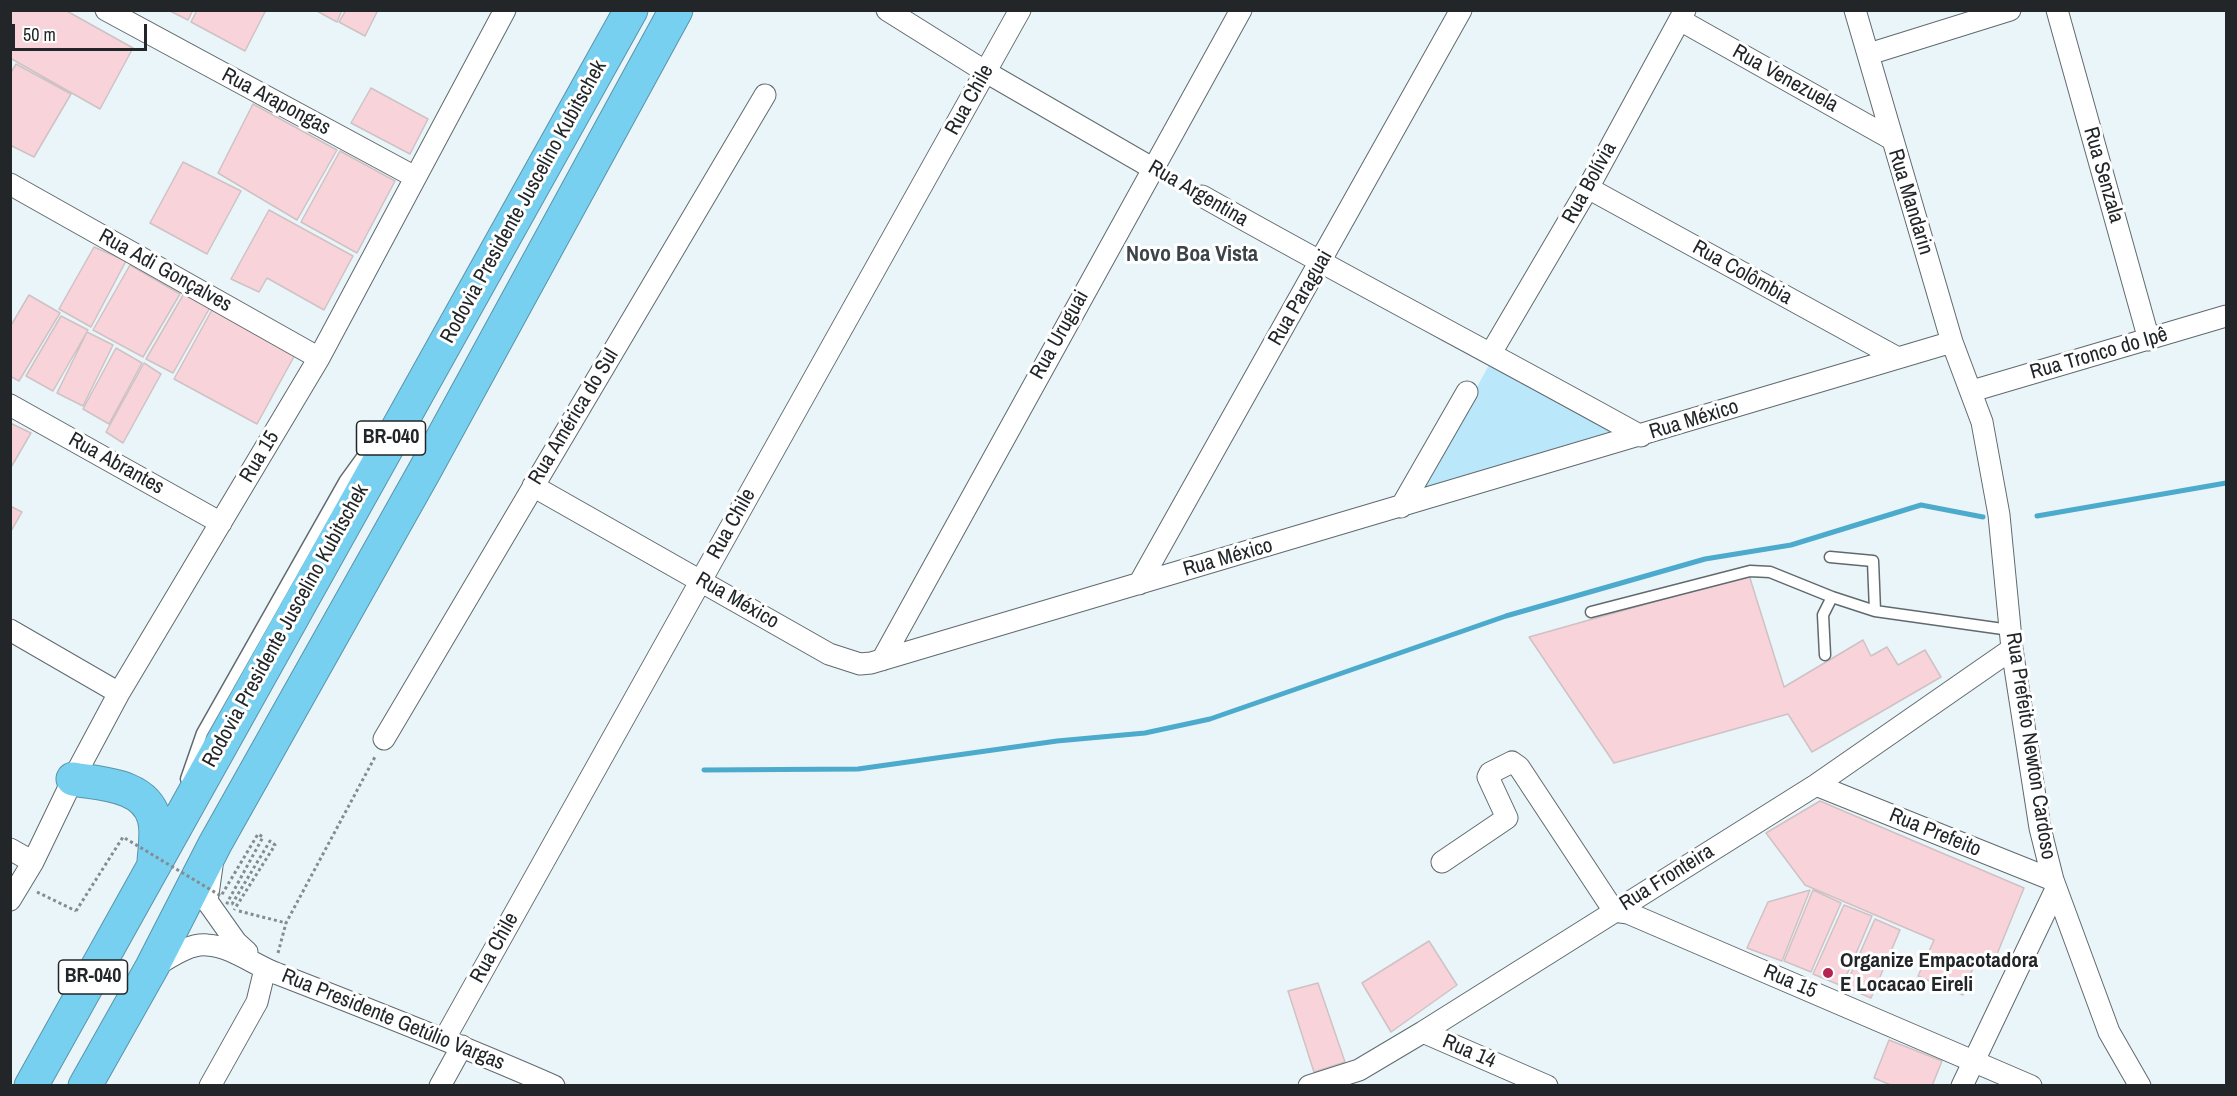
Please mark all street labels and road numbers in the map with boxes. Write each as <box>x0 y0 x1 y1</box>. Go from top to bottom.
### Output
street label: Rua Venezuela <box>1728 40 1842 118</box>
street label: Rodovia Presidente Juscelino Kubitschek <box>435 56 613 348</box>
street label: Rua Chile <box>940 60 1000 140</box>
street label: Rua Arapongas <box>217 63 335 141</box>
street label: Rua Senzala <box>2077 124 2129 226</box>
street label: Rua Bolívia <box>1557 138 1623 228</box>
street label: Rua Mandarin <box>1882 146 1938 258</box>
street label: Rua Argentina <box>1144 155 1252 233</box>
street label: Rua Adi Gonçalves <box>94 224 236 318</box>
street label: Rua Colômbia <box>1688 235 1796 311</box>
street label: Rua Paraguai <box>1264 246 1338 350</box>
street label: Rua Uruguai <box>1025 286 1095 384</box>
street label: Rua Tronco do Ipê <box>2027 322 2171 386</box>
street label: Rua América do Sul <box>524 344 624 490</box>
street label: Rua México <box>1646 395 1742 445</box>
road number: BR-040 <box>356 421 426 455</box>
street label: Rua Abrantes <box>64 427 168 501</box>
street label: Rua 15 <box>235 427 285 487</box>
street label: Rodovia Presidente Juscelino Kubitschek <box>197 480 375 772</box>
street label: Rua Chile <box>702 484 762 564</box>
street label: Rua México <box>1180 533 1276 583</box>
street label: Rua México <box>691 567 783 635</box>
street label: Rua Prefeito Newton Cardoso <box>2000 631 2060 861</box>
street label: Rua Prefeito <box>1885 803 1985 863</box>
street label: Rua Fronteira <box>1615 839 1719 917</box>
street label: Rua Chile <box>465 908 525 988</box>
road number: BR-040 <box>58 960 128 994</box>
street label: Rua 15 <box>1760 960 1820 1004</box>
street label: Rua Presidente Getúlio Vargas <box>278 964 508 1076</box>
street label: Rua 14 <box>1439 1030 1499 1074</box>

